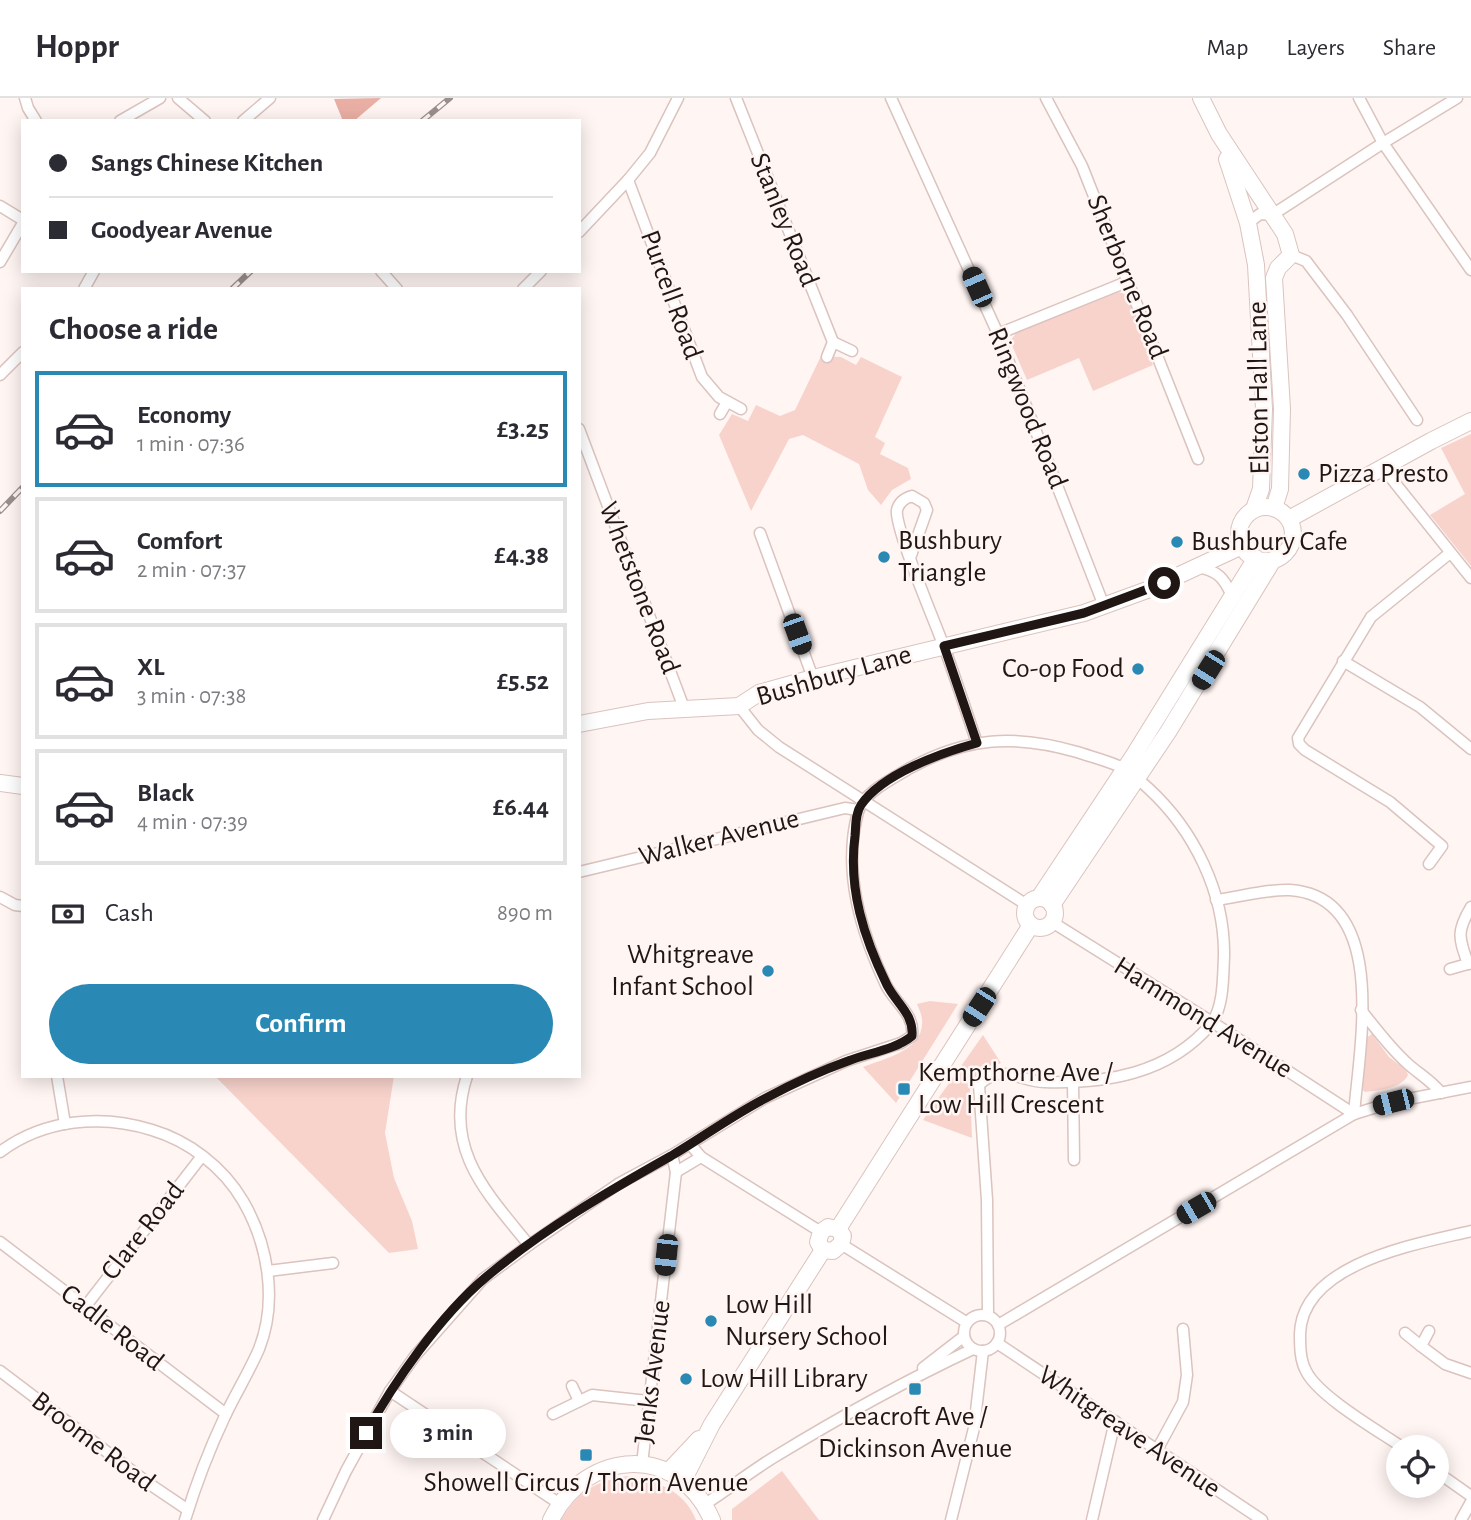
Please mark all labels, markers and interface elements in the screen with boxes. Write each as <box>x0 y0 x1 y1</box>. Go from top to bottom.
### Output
text: Hoppr <box>35 31 119 64</box>
text: Map <box>1206 36 1248 60</box>
text: Layers <box>1286 36 1345 60</box>
text: Share <box>1383 36 1436 60</box>
street label: Stanley Road <box>745 149 823 291</box>
text: Sangs Chinese Kitchen <box>91 150 323 176</box>
street label: Sherborne Road <box>1081 191 1173 363</box>
text: Goodyear Avenue <box>91 217 273 243</box>
street label: Purcell Road <box>635 227 707 363</box>
car <box>959 264 996 310</box>
street label: Elston Hall Lane <box>1243 301 1275 475</box>
text: Choose a ride <box>49 313 218 345</box>
street label: Ringwood Road <box>982 323 1072 493</box>
icon: car <box>53 398 116 461</box>
text: Economy <box>137 402 231 428</box>
text: £3.25 <box>497 416 549 442</box>
text: 1 min · 07:36 <box>137 433 245 456</box>
place label: Pizza Presto <box>1318 460 1449 488</box>
marker: Pizza Presto <box>1296 466 1312 482</box>
street label: Whetstone Road <box>593 498 685 678</box>
icon: car <box>53 524 116 587</box>
place label: Bushbury Triangle <box>898 527 1002 587</box>
text: Comfort <box>137 528 222 554</box>
place label: Bushbury Cafe <box>1191 528 1348 556</box>
marker: Bushbury Cafe <box>1169 534 1185 550</box>
text: £4.38 <box>494 542 549 568</box>
marker: Bushbury Triangle <box>876 549 892 565</box>
text: 2 min · 07:37 <box>137 559 246 582</box>
route start <box>1148 567 1180 599</box>
car <box>780 611 815 657</box>
street label: Bushbury Lane <box>753 640 915 712</box>
car <box>1188 647 1229 693</box>
icon: car <box>53 650 116 713</box>
text: XL <box>137 654 164 680</box>
place label: Co-op Food <box>1002 655 1124 683</box>
marker: Co-op Food <box>1130 661 1146 677</box>
text: £5.52 <box>497 668 549 694</box>
text: 3 min · 07:38 <box>137 685 246 708</box>
icon: car <box>53 776 116 839</box>
text: Black <box>137 780 194 806</box>
text: £6.44 <box>493 794 549 820</box>
street label: Walker Avenue <box>636 805 802 871</box>
text: 4 min · 07:39 <box>137 811 248 834</box>
icon: cash <box>49 895 87 933</box>
text: Cash <box>105 900 154 926</box>
text: 890 m <box>497 902 553 925</box>
place label: Whitgreave Infant School <box>611 941 754 1001</box>
street label: Hammond Avenue <box>1109 952 1297 1084</box>
marker: Whitgreave Infant School <box>760 963 776 979</box>
button: Confirm <box>49 984 553 1064</box>
car <box>959 984 1000 1030</box>
place label: Kempthorne Ave / Low Hill Crescent <box>918 1059 1114 1119</box>
marker: Kempthorne Ave / Low Hill Crescent <box>896 1081 912 1097</box>
car <box>1371 1087 1416 1117</box>
street label: Clare Road <box>96 1177 190 1285</box>
car <box>1173 1188 1220 1228</box>
car <box>654 1233 679 1277</box>
street label: Cadle Road <box>55 1279 169 1377</box>
place label: Low Hill Nursery School <box>725 1291 889 1351</box>
street label: Jenks Avenue <box>630 1298 676 1446</box>
marker: Low Hill Nursery School <box>703 1313 719 1329</box>
street label: Whitgreave Avenue <box>1033 1361 1225 1503</box>
place label: Low Hill Library <box>700 1365 868 1393</box>
marker: Low Hill Library <box>678 1371 694 1387</box>
marker: Leacroft Ave / Dickinson Avenue <box>907 1381 923 1397</box>
street label: Broome Road <box>26 1387 160 1497</box>
place label: Leacroft Ave / Dickinson Avenue <box>818 1403 1012 1463</box>
callout: 3 min <box>390 1408 506 1458</box>
route end <box>350 1417 382 1449</box>
text: 3 min <box>423 1422 473 1445</box>
map controls <box>1386 1435 1449 1498</box>
button: locate <box>1386 1435 1449 1498</box>
marker: Showell Circus / Thorn Avenue <box>578 1447 594 1463</box>
place label: Showell Circus / Thorn Avenue <box>424 1469 748 1497</box>

